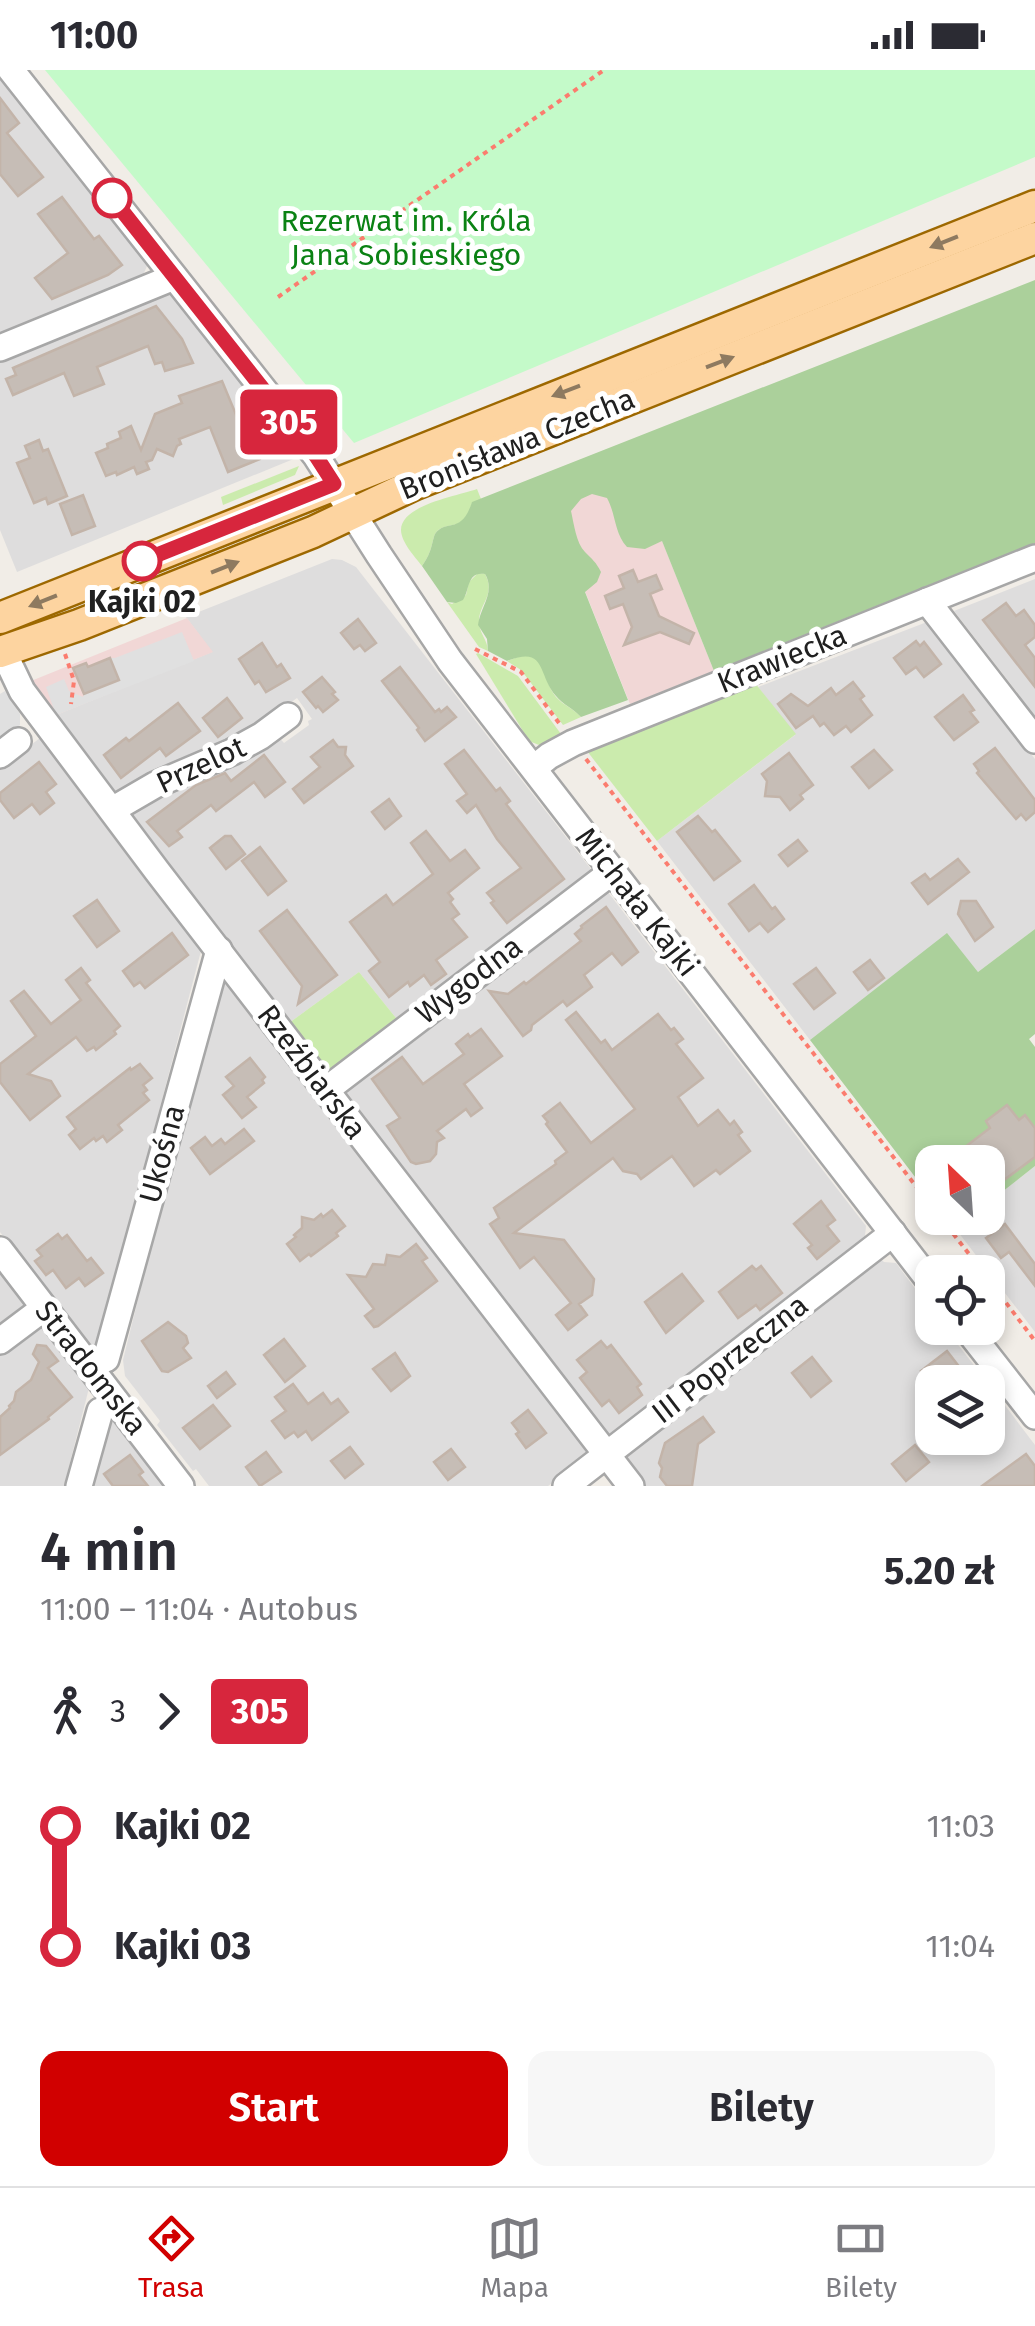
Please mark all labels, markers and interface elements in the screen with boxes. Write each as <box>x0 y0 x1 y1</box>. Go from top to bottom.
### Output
text: 11:00 <box>50 12 138 58</box>
unlabelled marker <box>93 179 131 217</box>
park label: Rezerwat im. Króla Jana Sobieskiego <box>280 203 532 273</box>
one-way arrow <box>929 234 959 250</box>
one-way arrow <box>705 354 735 370</box>
street label: Bronisława Czecha <box>394 380 640 508</box>
one-way arrow <box>551 384 581 400</box>
line badge: 305 <box>232 390 346 454</box>
text: 305 <box>260 401 318 443</box>
marker: Kajki 02 <box>123 542 161 580</box>
one-way arrow <box>210 559 240 575</box>
place label: Kajki 02 <box>88 584 196 620</box>
one-way arrow <box>28 593 58 609</box>
street label: Krawiecka <box>712 617 852 701</box>
street label: Przelot <box>151 729 252 801</box>
street label: Michała Kajki <box>568 820 706 984</box>
street label: Wygodna <box>409 928 529 1032</box>
street label: Rzeźbiarska <box>250 998 374 1146</box>
street label: Ukośna <box>132 1101 192 1207</box>
north arrow <box>915 1145 1005 1235</box>
map controls <box>915 1145 1005 1455</box>
button: locate <box>915 1255 1005 1345</box>
street label: III Poprzeczna <box>645 1287 815 1431</box>
street label: Stradomska <box>27 1294 155 1442</box>
button: layers <box>915 1365 1005 1455</box>
text: 4 min <box>40 1519 178 1585</box>
text: 5.20 zł <box>884 1548 995 1594</box>
text: 11:00 – 11:04 · Autobus <box>40 1590 358 1628</box>
icon: walk <box>40 1684 95 1739</box>
icon: forward <box>141 1684 196 1739</box>
text: 305 <box>231 1690 288 1732</box>
text: 3 <box>110 1692 126 1730</box>
text: Kajki 02 <box>114 1803 251 1849</box>
text: 11:03 <box>927 1807 995 1845</box>
text: Kajki 03 <box>114 1923 251 1969</box>
text: 11:04 <box>925 1927 995 1965</box>
button: Start <box>40 2051 508 2166</box>
button: Bilety <box>528 2051 995 2166</box>
tab: Trasa <box>138 2211 204 2304</box>
tab: Mapa <box>480 2211 549 2304</box>
tab: Bilety <box>825 2211 897 2304</box>

